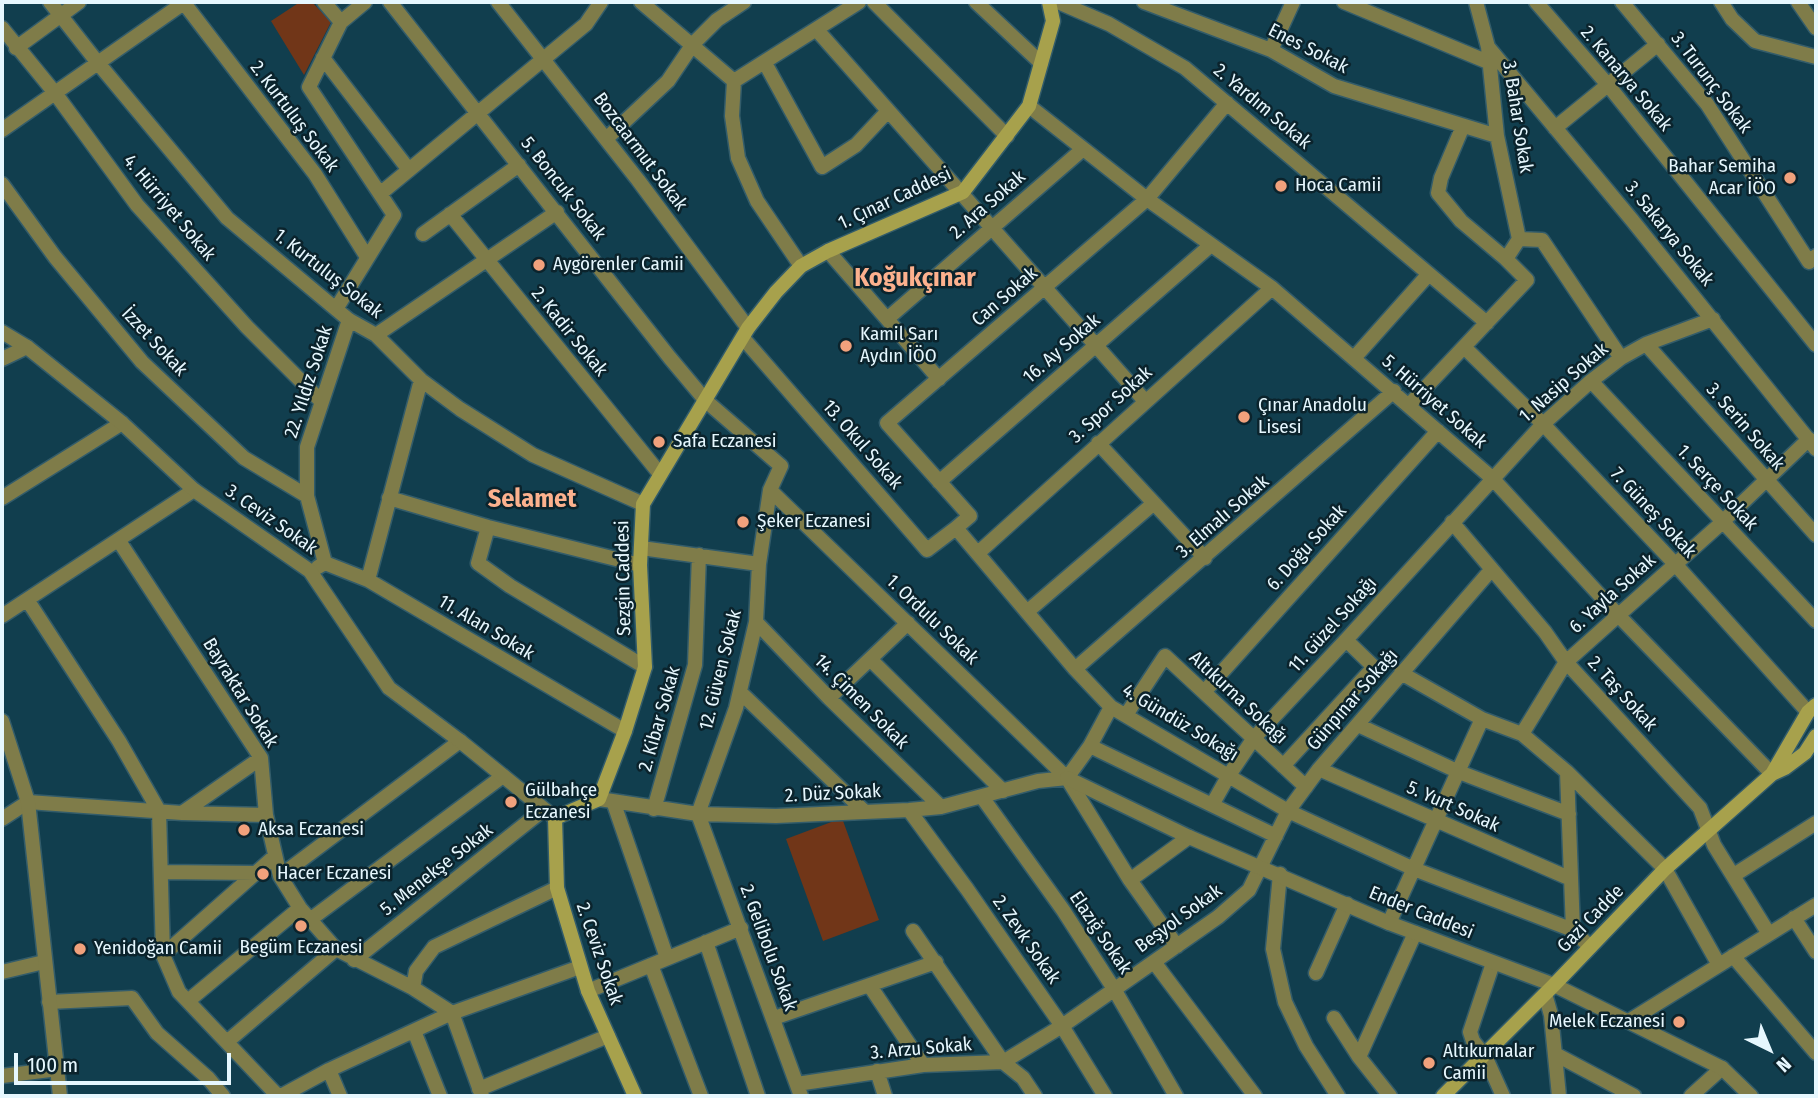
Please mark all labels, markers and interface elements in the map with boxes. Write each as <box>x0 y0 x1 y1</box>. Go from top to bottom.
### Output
street label: Enes Sokak <box>1264 19 1352 79</box>
street label: 2. Kanarya Sokak <box>1575 22 1677 136</box>
street label: 3. Turunç Sokak <box>1666 28 1756 138</box>
street label: 2. Kurtuluş Sokak <box>245 57 343 177</box>
street label: 3. Bahar Sokak <box>1497 59 1537 175</box>
street label: 2. Yardım Sokak <box>1209 60 1315 154</box>
street label: Bozcaarmut Sokak <box>588 88 692 216</box>
street label: 5. Boncuk Sokak <box>516 133 610 245</box>
street label: 4. Hürriyet Sokak <box>118 150 220 266</box>
place label: Bahar Semiha Acar İÖO <box>1668 156 1776 200</box>
street label: 1. Çınar Caddesi <box>835 163 955 235</box>
street label: 2. Ara Sokak <box>945 166 1031 244</box>
marker: Bahar Semiha Acar İÖO <box>1782 170 1798 186</box>
place label: Hoca Camii <box>1295 175 1381 197</box>
street label: 3. Sakarya Sokak <box>1620 177 1718 291</box>
marker: Hoca Camii <box>1273 178 1289 194</box>
street label: 1. Kurtuluş Sokak <box>269 224 387 324</box>
place label: Aygörenler Camii <box>553 254 684 276</box>
marker: Aygörenler Camii <box>531 257 547 273</box>
street label: Can Sokak <box>968 262 1042 332</box>
district label: Koğukçınar <box>854 263 976 295</box>
street label: 2. Kadir Sokak <box>526 283 612 381</box>
street label: İzzet Sokak <box>116 303 192 381</box>
street label: 16. Ay Sokak <box>1019 309 1105 389</box>
street label: 22. Yıldız Sokak <box>280 323 338 441</box>
place label: Kamil Sarı Aydın İÖO <box>860 324 938 368</box>
marker: Kamil Sarı Aydın İÖO <box>838 338 854 354</box>
street label: 1. Nasip Sokak <box>1515 338 1613 428</box>
street label: 5. Hürriyet Sokak <box>1377 350 1491 454</box>
street label: 3. Spor Sokak <box>1065 362 1157 448</box>
street label: 3. Serin Sokak <box>1701 379 1789 475</box>
place label: Çınar Anadolu Lisesi <box>1258 395 1367 439</box>
street label: 13. Okul Sokak <box>817 396 907 494</box>
marker: Çınar Anadolu Lisesi <box>1236 409 1252 425</box>
place label: Safa Eczanesi <box>673 431 776 453</box>
marker: Safa Eczanesi <box>651 434 667 450</box>
street label: 1. Serçe Sokak <box>1672 441 1762 535</box>
street label: 7. Güneş Sokak <box>1605 463 1701 563</box>
street label: 3. Elmalı Sokak <box>1172 471 1274 563</box>
street label: 3. Ceviz Sokak <box>221 480 321 560</box>
district label: Selamet <box>488 484 576 516</box>
street label: 6. Doğu Sokak <box>1262 500 1352 596</box>
place label: Şeker Eczanesi <box>757 511 871 533</box>
marker: Şeker Eczanesi <box>735 514 751 530</box>
street label: Sezgin Caddesi <box>612 520 636 636</box>
street label: 6. Yayla Sokak <box>1565 549 1661 639</box>
street label: 1. Ordulu Sokak <box>881 570 983 670</box>
street label: 11. Güzel Sokağı <box>1284 572 1382 678</box>
street label: 11. Alan Sokak <box>434 590 538 666</box>
street label: 12. Güven Sokak <box>695 607 747 733</box>
street label: Bayraktar Sokak <box>197 634 283 752</box>
street label: Günpınar Sokağı <box>1303 645 1403 755</box>
street label: Altıkurna Sokağı <box>1184 647 1292 749</box>
street label: 14. Çimen Sokak <box>809 650 913 754</box>
street label: 2. Taş Sokak <box>1583 652 1661 736</box>
street label: 2. Kibar Sokak <box>634 664 686 774</box>
street label: 4. Gündüz Sokağı <box>1118 679 1242 767</box>
street label: 5. Yurt Sokak <box>1403 776 1503 838</box>
place label: Gülbahçe Eczanesi <box>525 780 597 824</box>
street label: 2. Düz Sokak <box>784 780 882 808</box>
marker: Gülbahçe Eczanesi <box>503 794 519 810</box>
place label: Aksa Eczanesi <box>258 819 364 841</box>
street label: 5. Menekşe Sokak <box>376 819 498 921</box>
marker: Aksa Eczanesi <box>236 822 252 838</box>
place label: Hacer Eczanesi <box>277 863 392 885</box>
marker: Hacer Eczanesi <box>255 866 271 882</box>
street label: Beşyol Sokak <box>1131 880 1227 958</box>
street label: Gazi Cadde <box>1553 880 1629 958</box>
street label: 2. Gelibolu Sokak <box>735 882 801 1014</box>
street label: Ender Caddesi <box>1365 882 1477 944</box>
street label: Elazığ Sokak <box>1064 887 1136 979</box>
street label: 2. Zevk Sokak <box>987 891 1065 989</box>
street label: 2. Ceviz Sokak <box>571 900 627 1008</box>
marker: Begüm Eczanesi <box>293 918 309 934</box>
place label: Begüm Eczanesi <box>239 937 363 959</box>
place label: Yenidoğan Camii <box>94 938 222 960</box>
marker: Yenidoğan Camii <box>72 941 88 957</box>
place label: Melek Eczanesi <box>1549 1011 1665 1033</box>
marker: Melek Eczanesi <box>1671 1014 1687 1030</box>
north arrow <box>1734 1014 1804 1084</box>
street label: 3. Arzu Sokak <box>869 1033 973 1065</box>
scale bar <box>18 1038 234 1082</box>
place label: Altıkurnalar Camii <box>1443 1041 1534 1085</box>
text: 100 m <box>27 1052 78 1078</box>
text: N <box>1772 1052 1796 1077</box>
marker: Altıkurnalar Camii <box>1421 1055 1437 1071</box>

